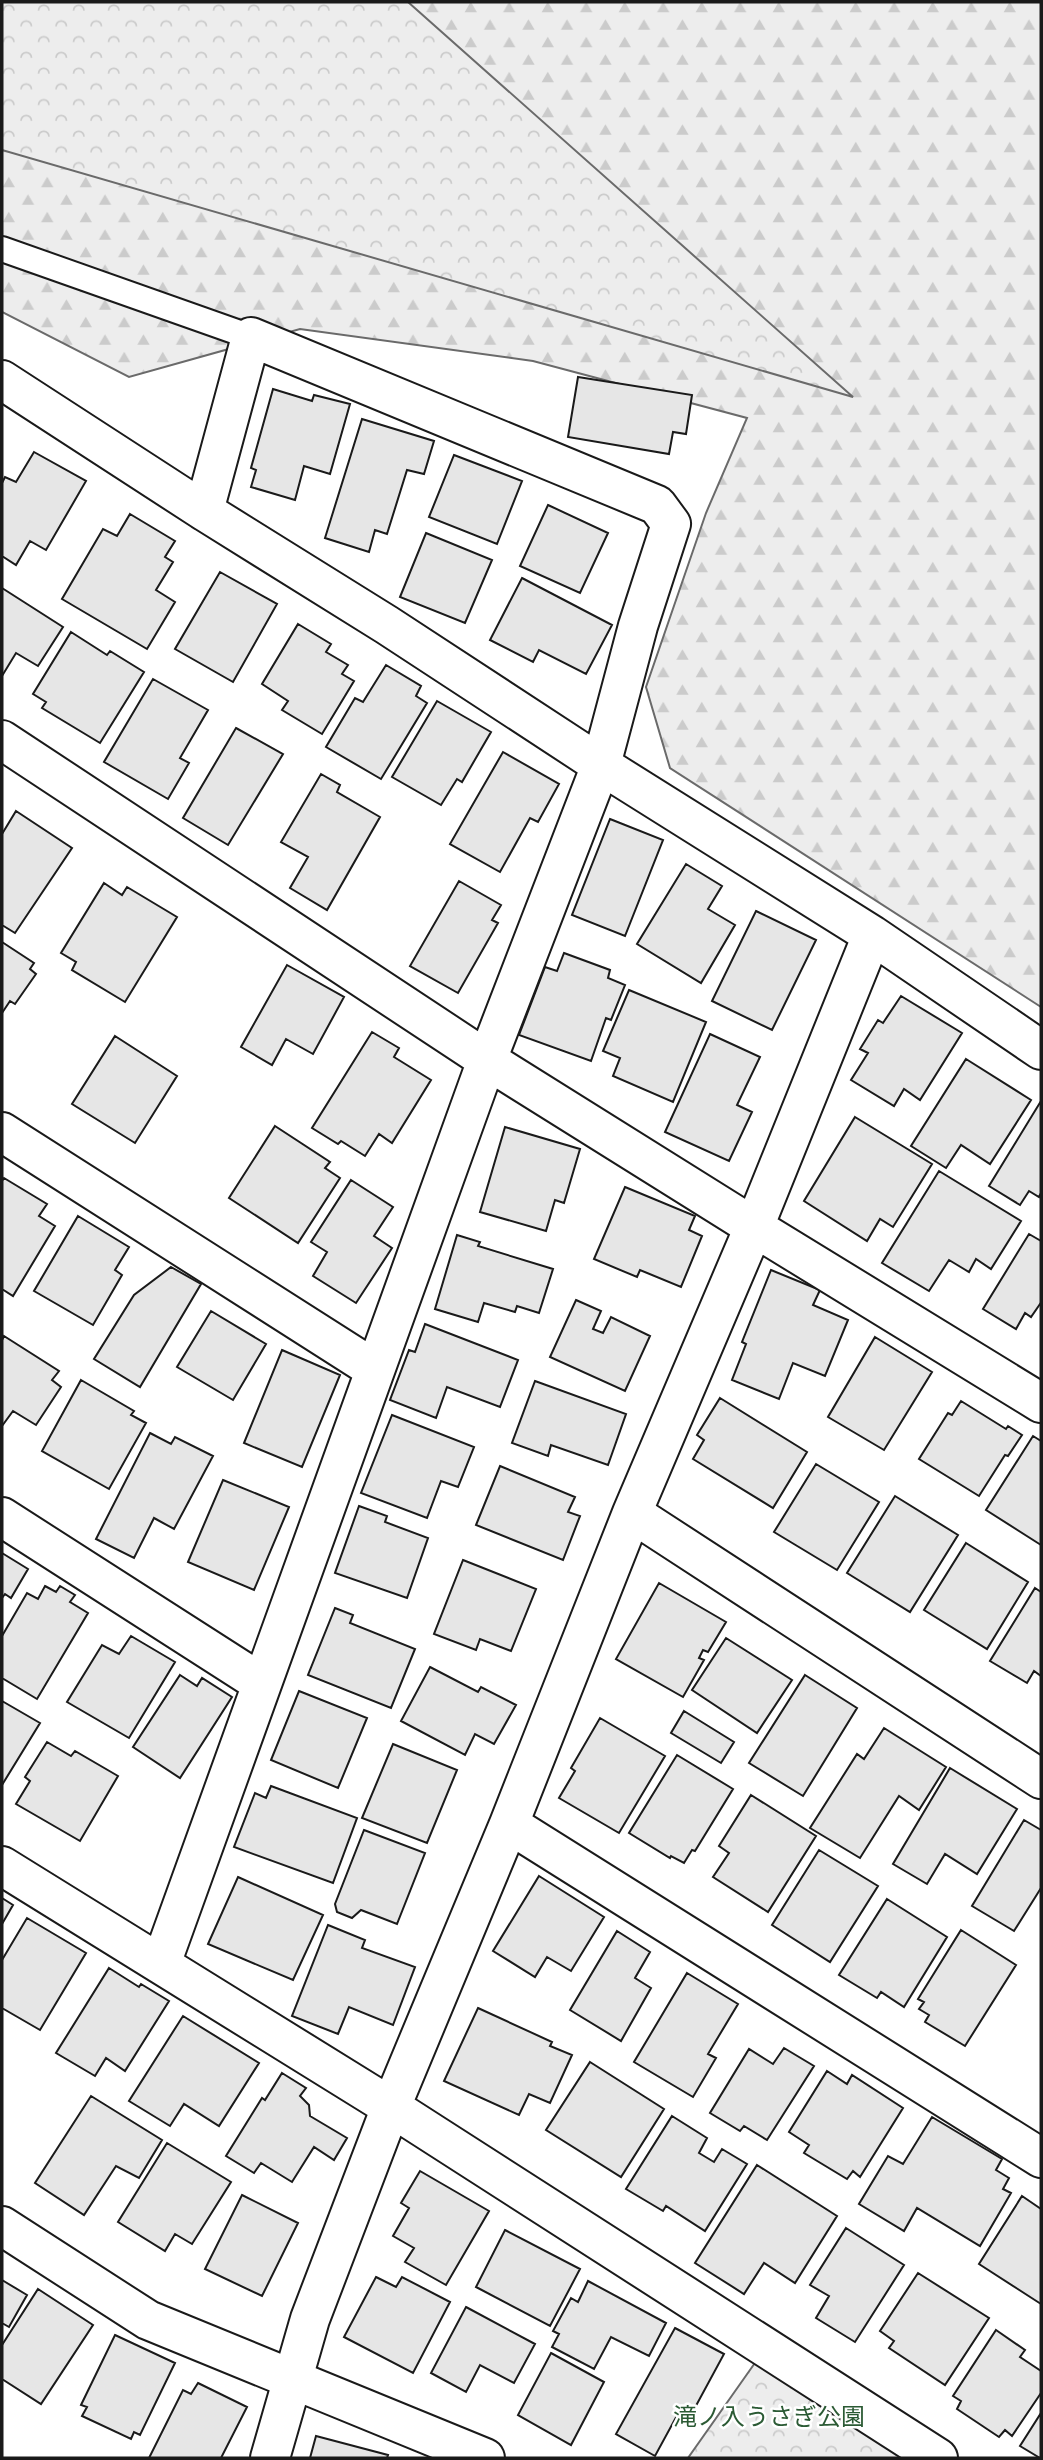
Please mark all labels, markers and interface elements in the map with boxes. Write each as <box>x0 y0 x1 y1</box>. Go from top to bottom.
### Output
park label: 滝ノ入うさぎ公園 <box>673 2403 865 2431</box>

